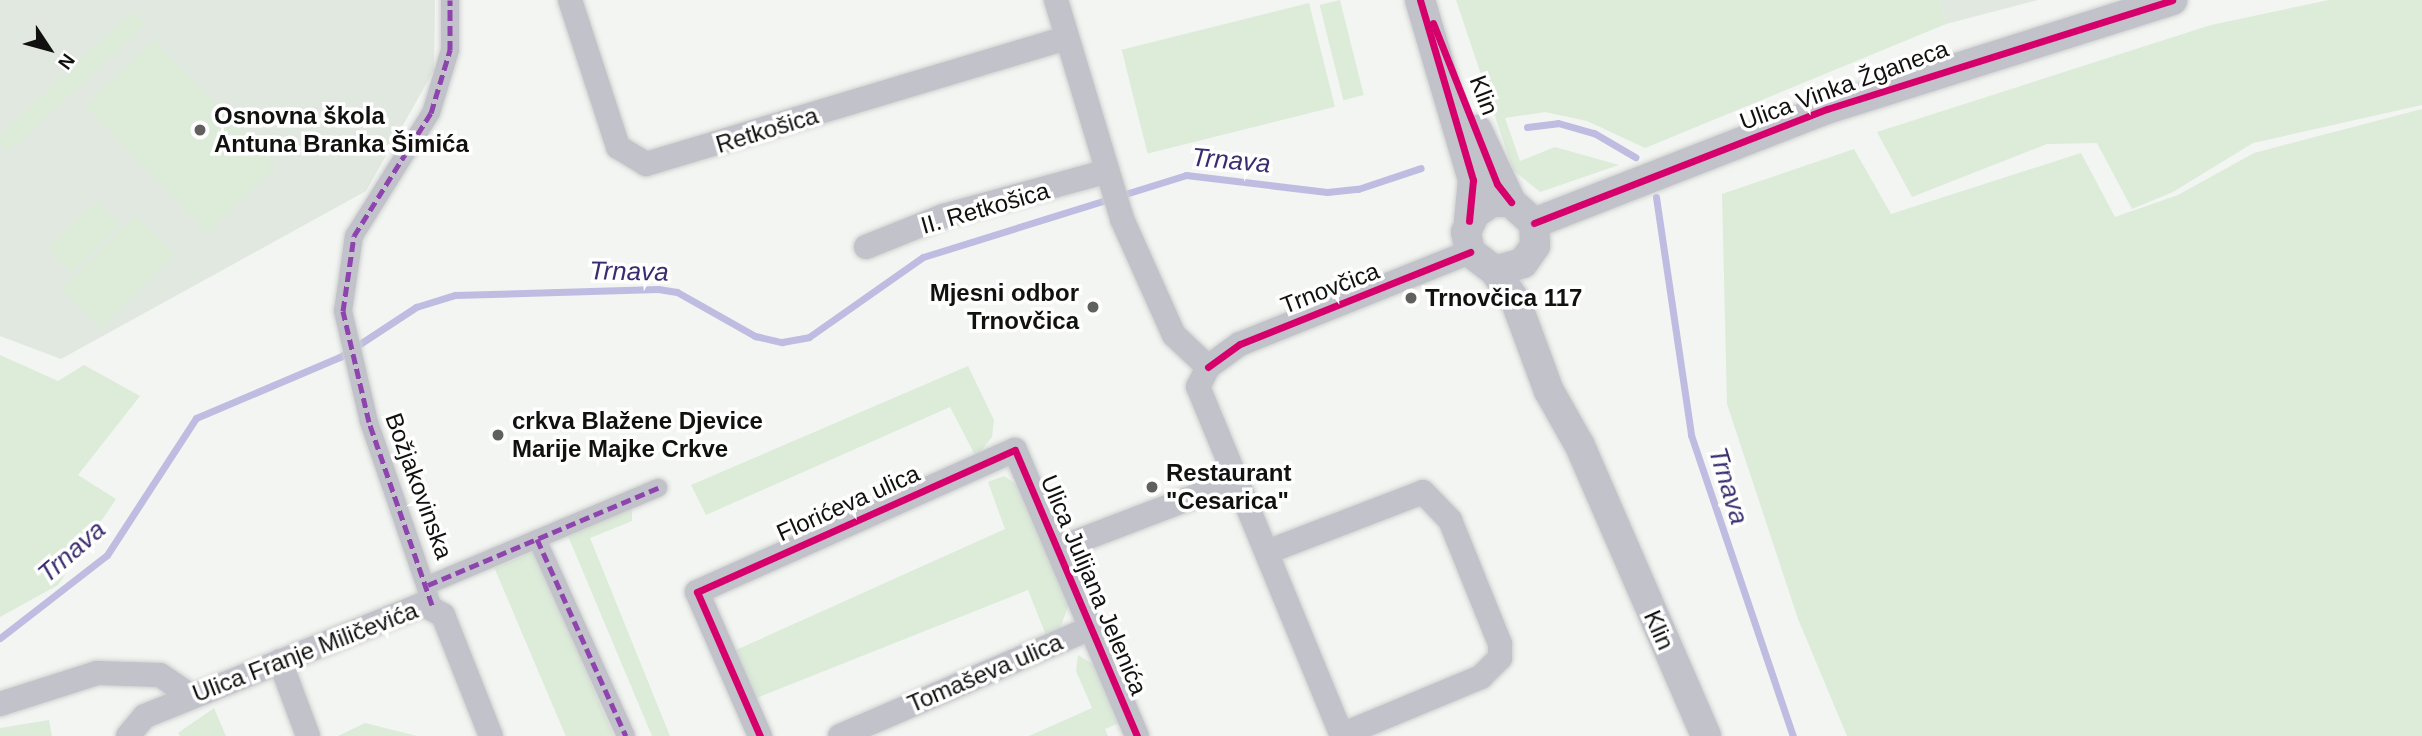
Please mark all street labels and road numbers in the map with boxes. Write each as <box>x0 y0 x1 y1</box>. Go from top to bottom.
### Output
street label: Ulica Vinka Žganeca <box>1736 34 1952 136</box>
street label: Klin <box>1463 71 1505 119</box>
street label: Retkošica <box>712 101 822 159</box>
street label: II. Retkošica <box>918 176 1052 240</box>
street label: Trnovčica <box>1277 256 1383 320</box>
street label: Božjakovinska <box>379 409 459 563</box>
street label: Florićeva ulica <box>772 459 924 547</box>
street label: Ulica Julijana Jelenića <box>1035 471 1153 699</box>
street label: Ulica Franje Miličevića <box>188 596 422 708</box>
street label: Klin <box>1638 606 1680 654</box>
street label: Tomaševa ulica <box>903 627 1067 719</box>

